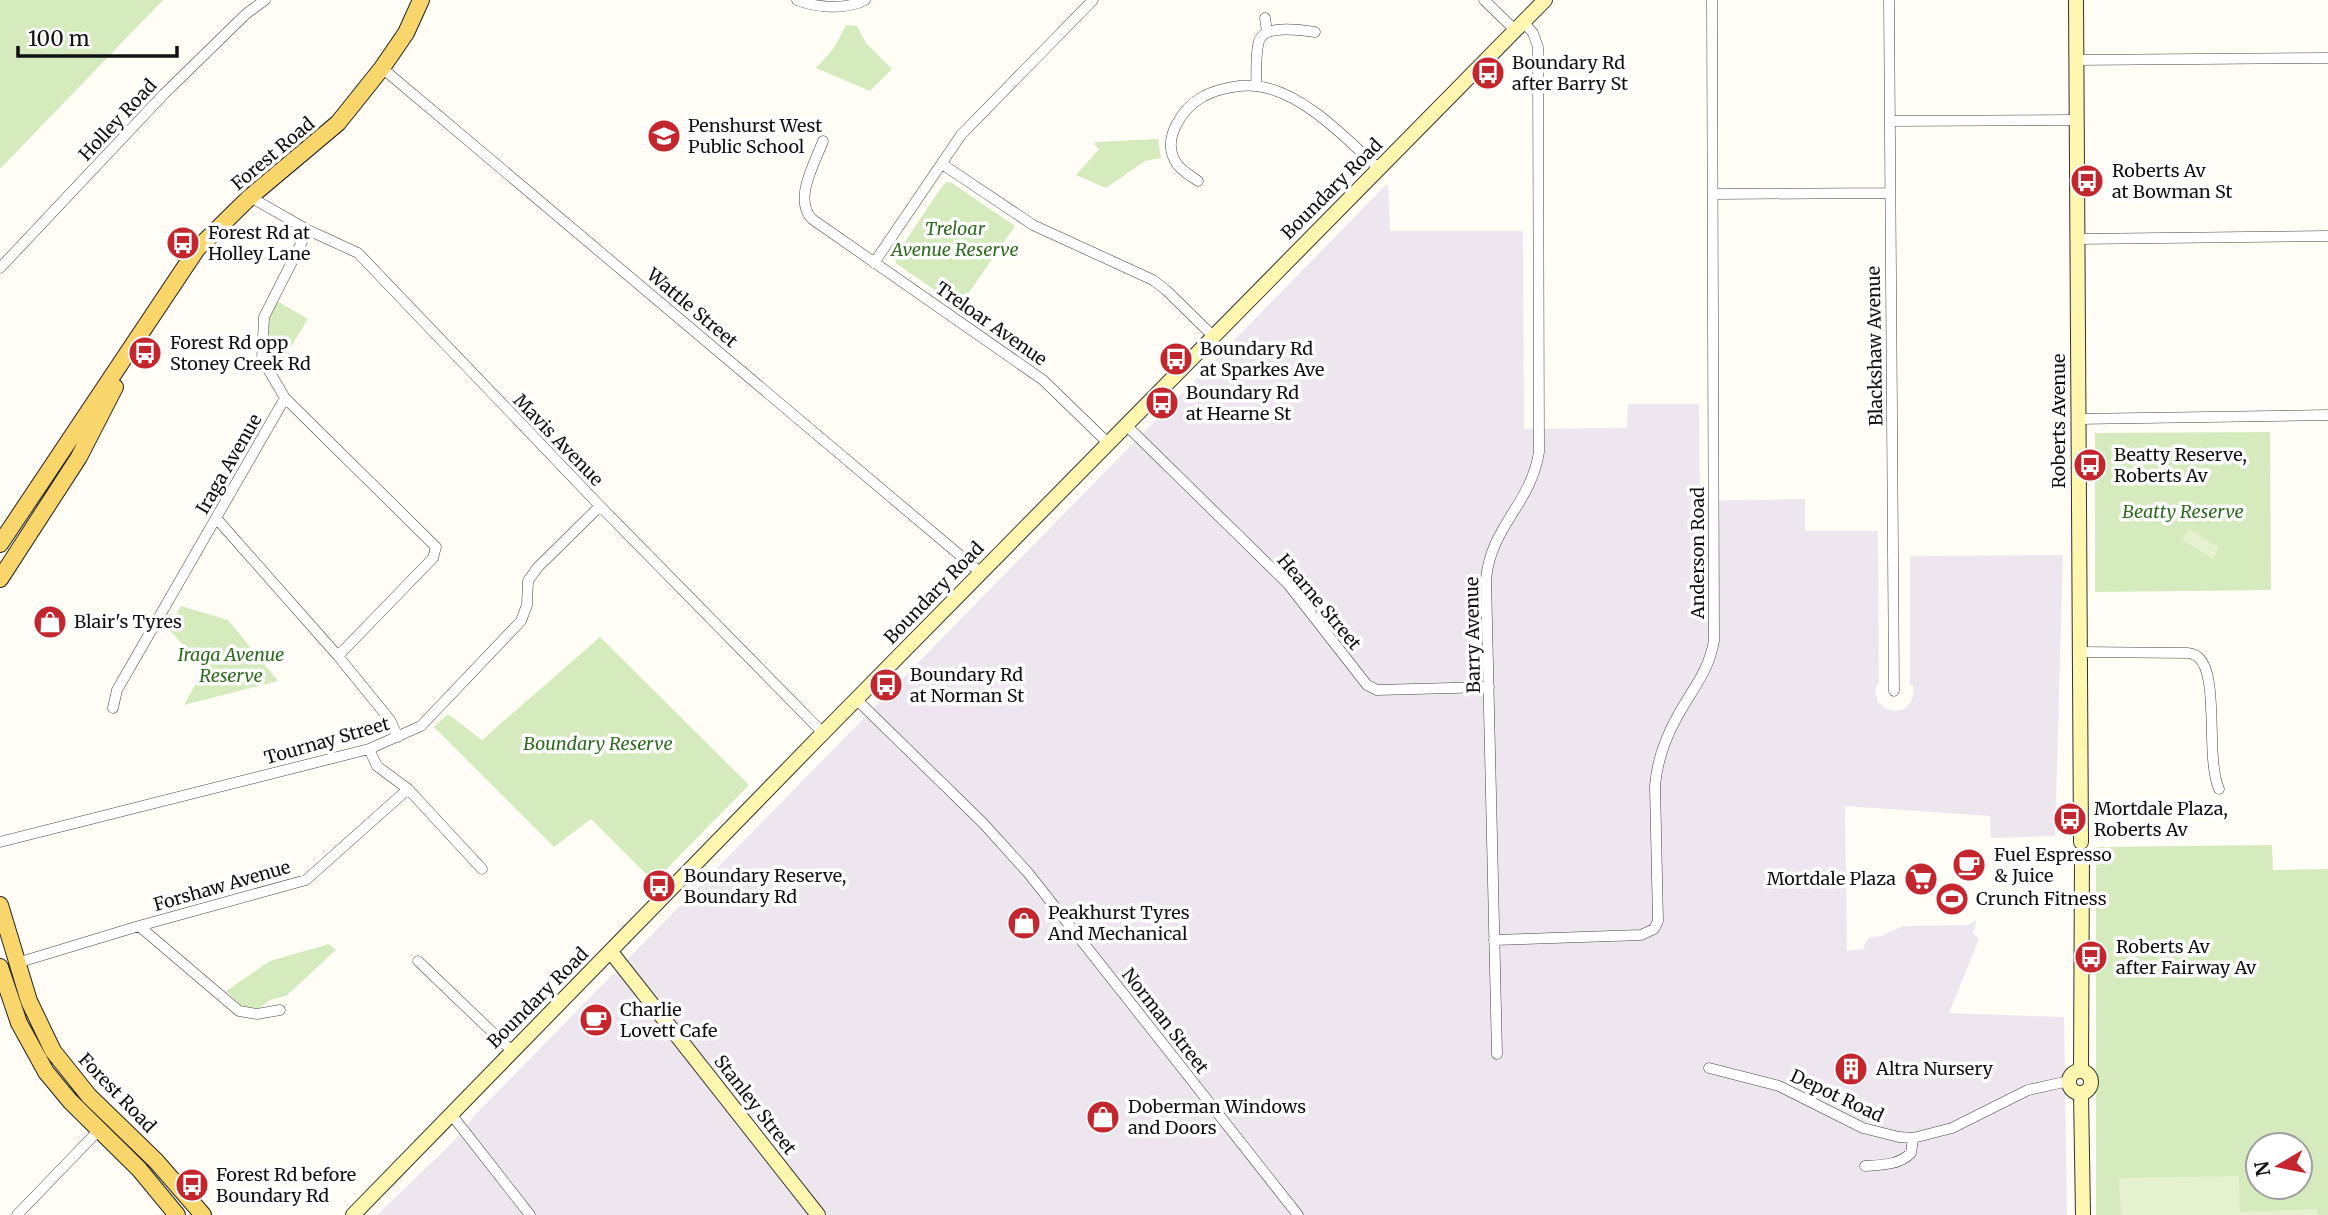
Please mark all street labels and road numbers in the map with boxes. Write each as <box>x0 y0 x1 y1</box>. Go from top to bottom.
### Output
street label: Holley Road <box>74 74 161 165</box>
street label: Forest Road <box>226 112 319 195</box>
street label: Boundary Road <box>1276 133 1387 244</box>
street label: Wattle Street <box>641 262 742 352</box>
street label: Blackshaw Avenue <box>1862 266 1887 426</box>
street label: Treloar Avenue <box>931 277 1052 371</box>
street label: Roberts Avenue <box>2047 353 2070 489</box>
street label: Mavis Avenue <box>509 389 608 491</box>
street label: Iraga Avenue <box>191 410 266 518</box>
street label: Anderson Road <box>1686 487 1709 620</box>
street label: Boundary Road <box>879 536 988 649</box>
street label: Hearne Street <box>1273 549 1366 654</box>
street label: Barry Avenue <box>1460 576 1485 694</box>
street label: Tournay Street <box>262 712 392 769</box>
street label: Forshaw Avenue <box>151 855 293 916</box>
street label: Boundary Road <box>482 942 593 1053</box>
street label: Norman Street <box>1117 963 1214 1078</box>
street label: Forest Road <box>74 1048 161 1137</box>
street label: Stanley Street <box>709 1050 802 1159</box>
street label: Depot Road <box>1787 1064 1888 1127</box>

